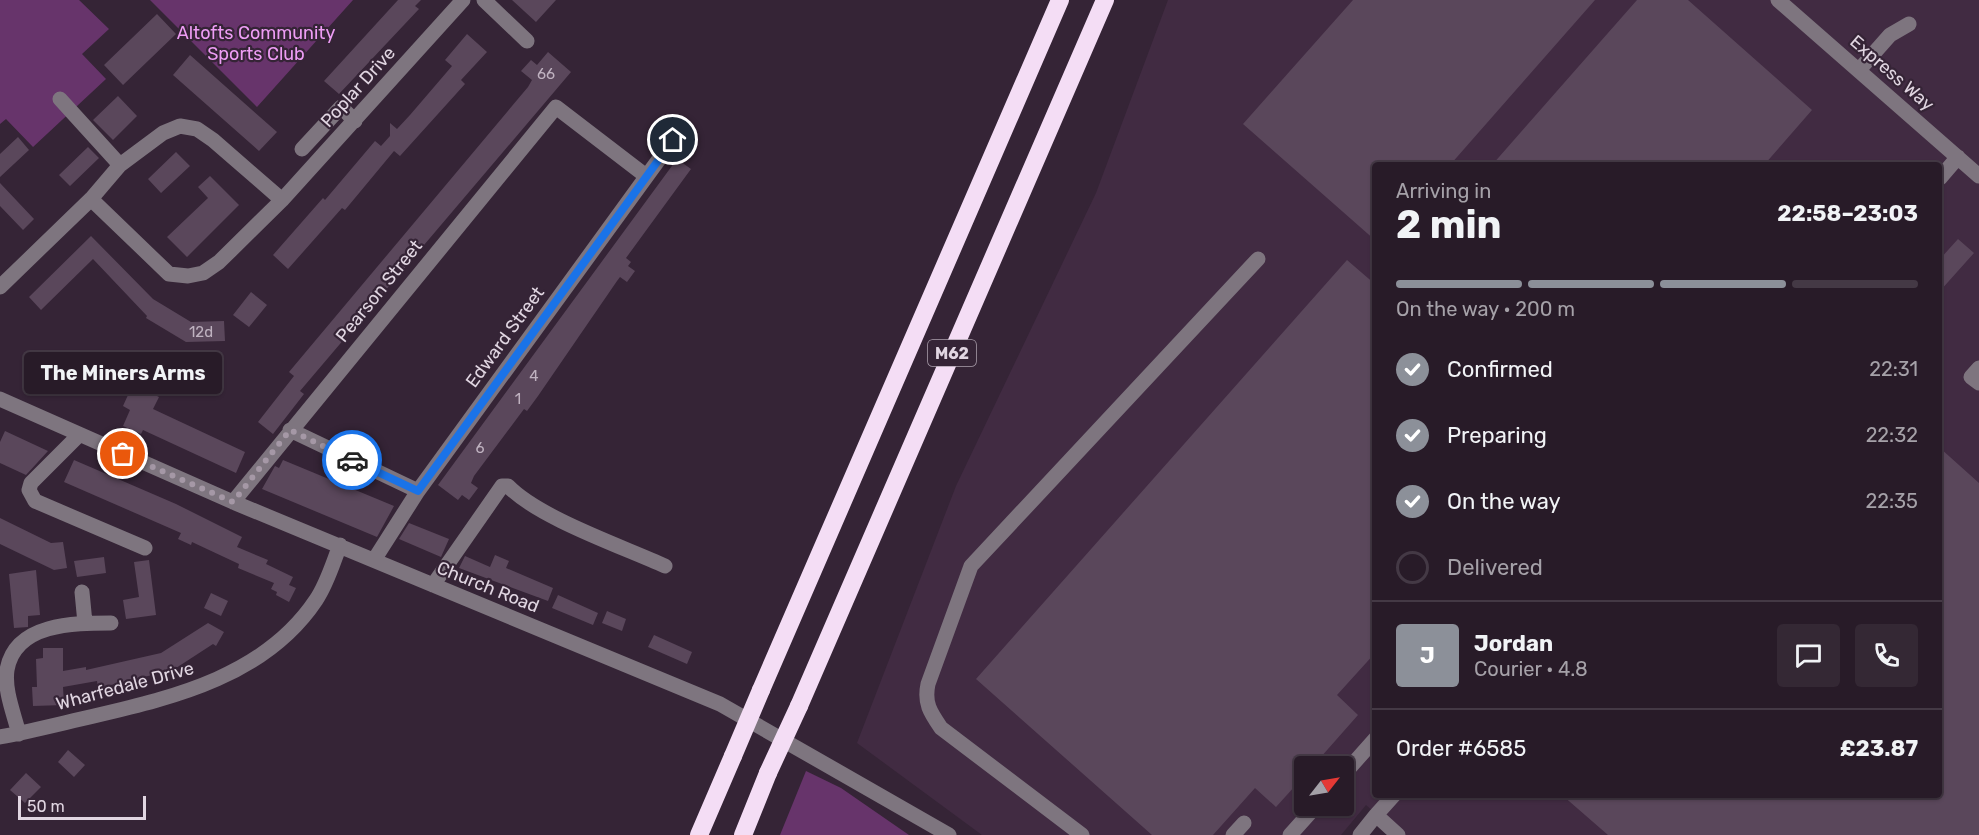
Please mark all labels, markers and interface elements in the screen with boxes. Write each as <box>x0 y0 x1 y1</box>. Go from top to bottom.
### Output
park label: Altofts Community Sports Club <box>177 22 335 65</box>
street label: Express Way <box>1845 31 1939 116</box>
street label: Poplar Drive <box>316 42 400 132</box>
house number: 66 <box>537 65 555 83</box>
pin <box>647 114 698 165</box>
icon: home <box>656 123 689 156</box>
text: Arriving in <box>1396 179 1491 203</box>
text: 22:58–23:03 <box>1777 200 1918 227</box>
text: 2 min <box>1396 202 1502 248</box>
street label: Pearson Street <box>331 235 427 347</box>
street label: Edward Street <box>461 282 549 392</box>
text: On the way · 200 m <box>1396 297 1575 321</box>
house number: 12d <box>189 323 213 341</box>
road number: M62 <box>928 340 976 366</box>
callout: The Miners Arms <box>24 352 222 394</box>
icon: check <box>1396 353 1429 386</box>
text: Confirmed <box>1447 356 1553 383</box>
text: 22:31 <box>1869 357 1918 381</box>
text: The Miners Arms <box>40 361 206 385</box>
house number: 4 <box>529 367 539 385</box>
house number: 1 <box>515 390 521 408</box>
icon: check <box>1396 419 1429 452</box>
text: Preparing <box>1447 422 1547 449</box>
text: 22:32 <box>1866 423 1918 447</box>
pin <box>97 428 148 479</box>
courier <box>322 430 382 490</box>
icon: bag <box>106 437 139 470</box>
house number: 6 <box>475 439 485 457</box>
icon: car <box>336 444 369 477</box>
icon: check <box>1396 485 1429 518</box>
text: On the way <box>1447 488 1561 515</box>
text: 22:35 <box>1866 489 1918 513</box>
text: Delivered <box>1447 554 1543 581</box>
street label: Church Road <box>434 556 542 618</box>
button: chat <box>1777 624 1840 687</box>
button: phone <box>1855 624 1918 687</box>
text: Jordan <box>1474 630 1553 657</box>
text: J <box>1420 642 1435 669</box>
street label: Wharfedale Drive <box>54 657 196 715</box>
text: Courier · 4.8 <box>1474 657 1588 681</box>
text: Order #6585 <box>1396 735 1526 762</box>
text: £23.87 <box>1840 735 1918 762</box>
north arrow <box>1294 756 1354 816</box>
map controls <box>1294 756 1354 816</box>
scale bar <box>18 793 146 820</box>
text: 50 m <box>27 797 65 816</box>

